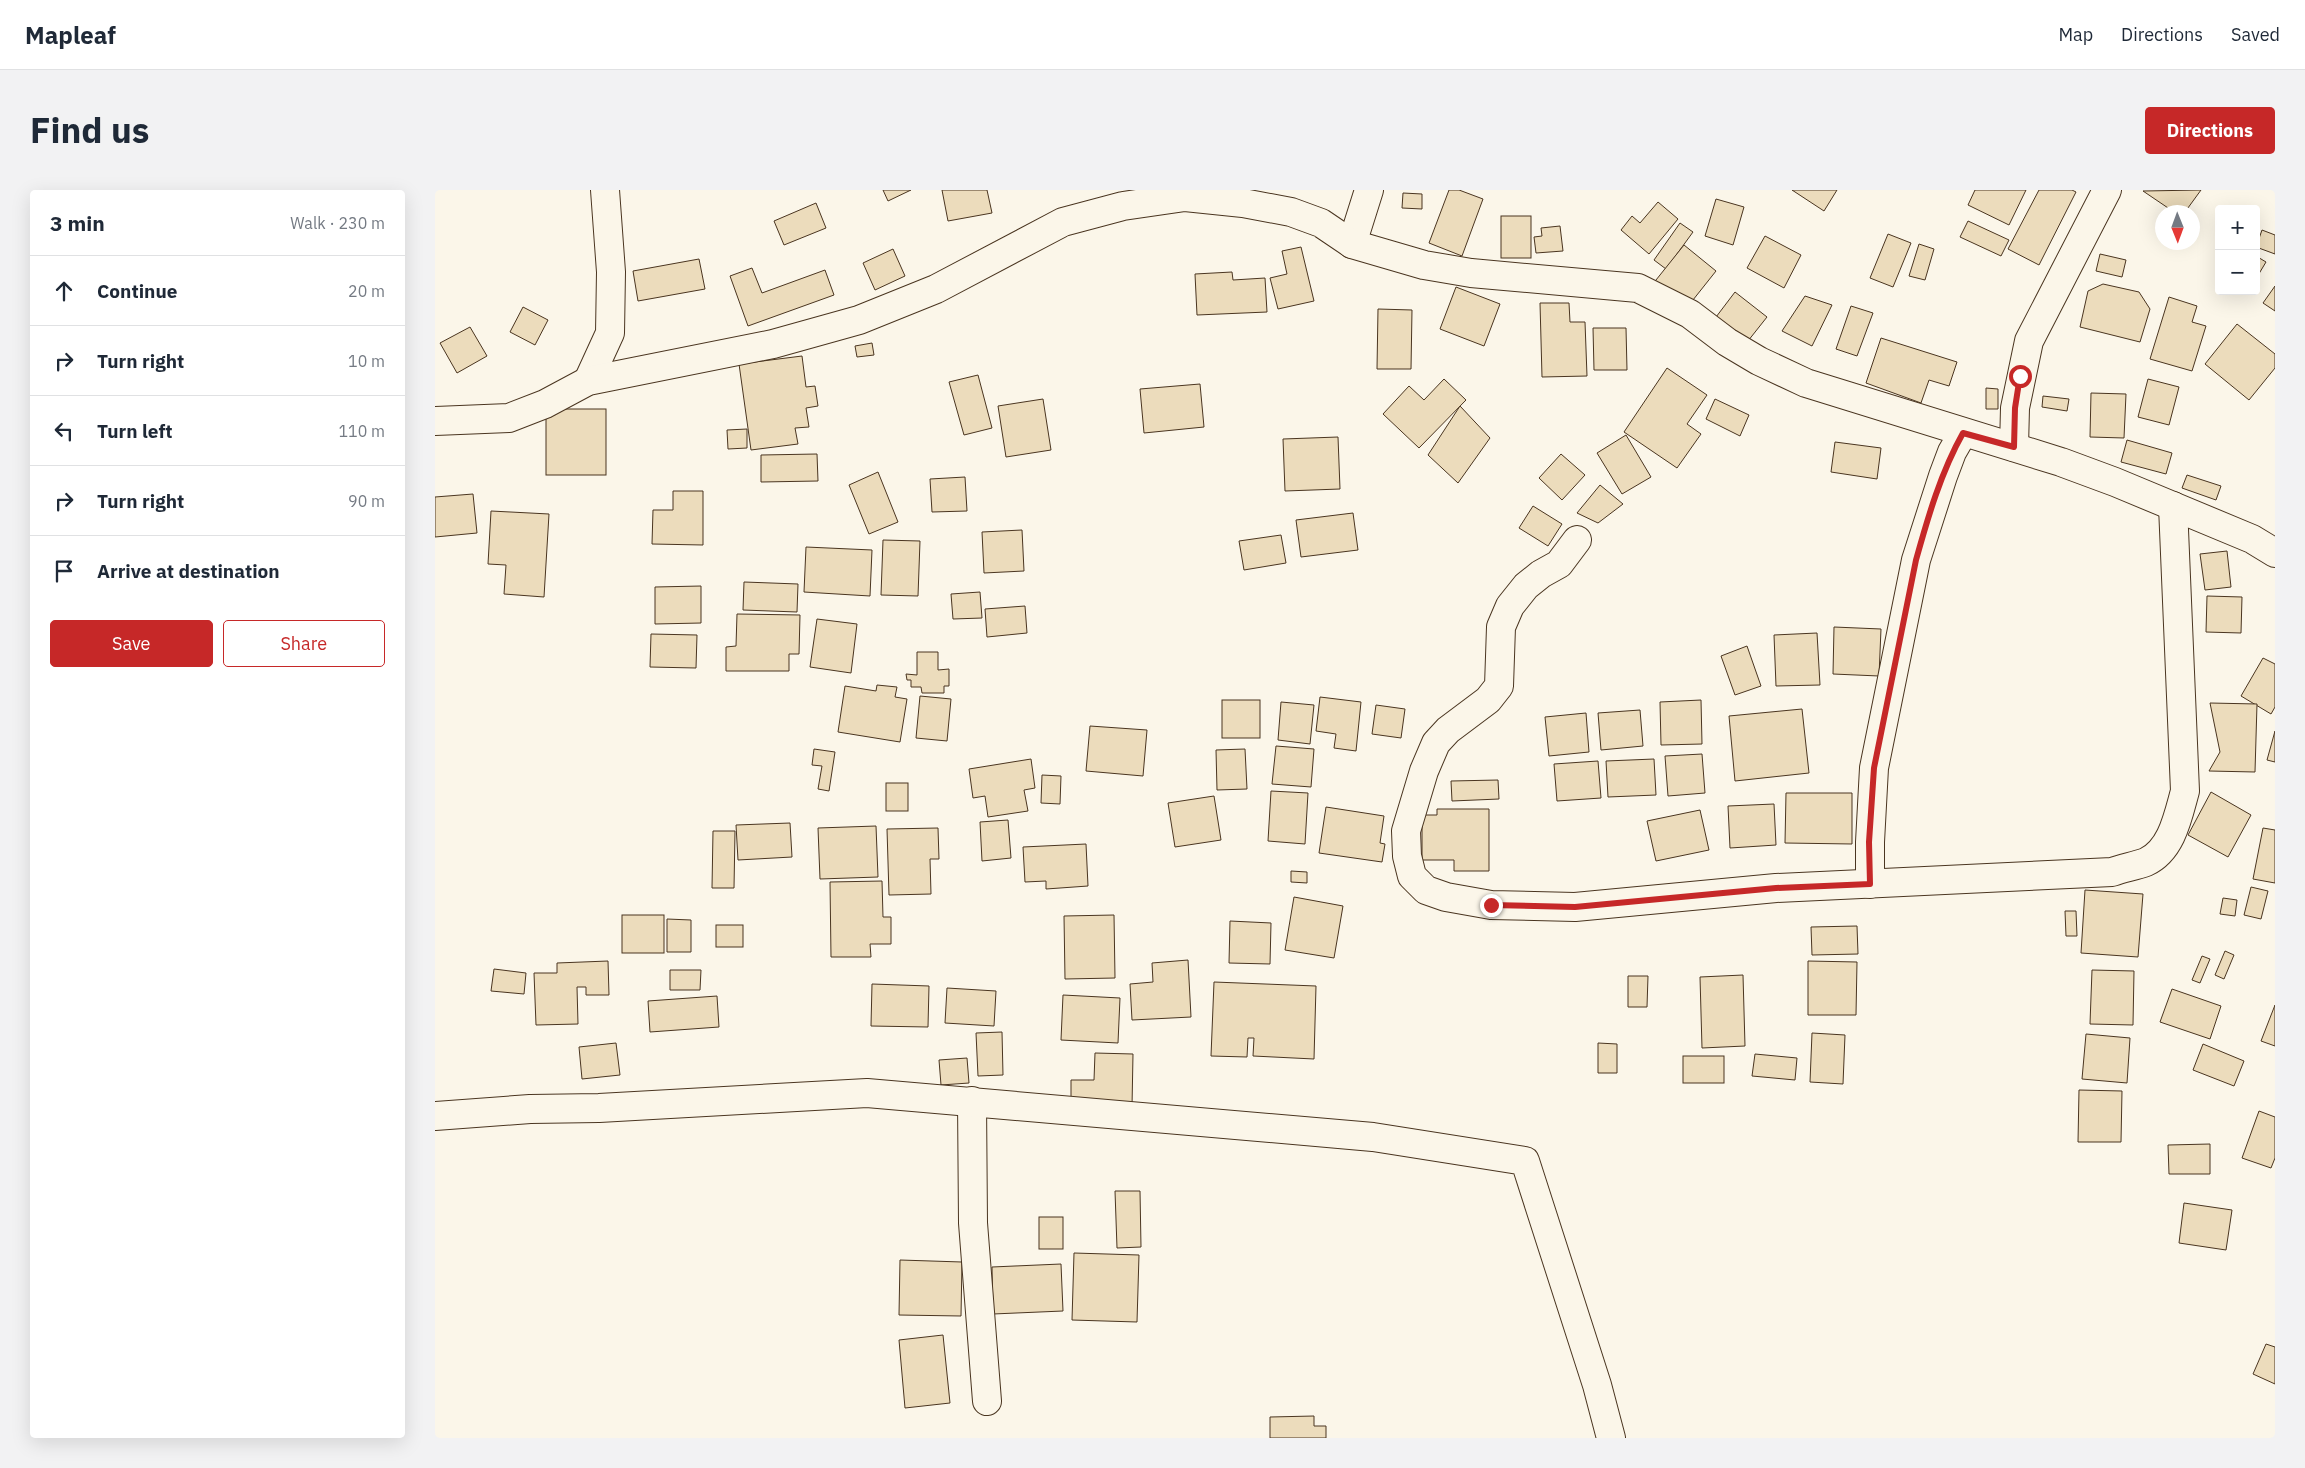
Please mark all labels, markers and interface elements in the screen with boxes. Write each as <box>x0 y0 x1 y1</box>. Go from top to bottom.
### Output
text: Mapleaf <box>25 19 116 51</box>
text: Map <box>2058 23 2093 46</box>
text: Directions <box>2121 23 2203 46</box>
text: Saved <box>2231 23 2280 46</box>
text: Find us <box>30 107 149 153</box>
button: Directions <box>2145 107 2275 154</box>
north arrow <box>2155 205 2200 250</box>
map controls <box>2215 205 2260 295</box>
button: + <box>2215 205 2260 250</box>
text: 3 min <box>50 209 105 237</box>
text: Walk · 230 m <box>290 213 385 233</box>
button: − <box>2215 250 2260 295</box>
icon: ahead <box>50 277 78 305</box>
text: Continue <box>97 279 177 303</box>
text: 20 m <box>348 281 385 301</box>
icon: right <box>50 347 78 375</box>
text: Turn right <box>97 349 184 373</box>
text: 10 m <box>348 351 385 371</box>
route start <box>2009 365 2032 388</box>
icon: left <box>50 417 78 445</box>
text: Turn left <box>97 419 173 443</box>
text: 110 m <box>338 421 385 441</box>
icon: right <box>50 487 78 515</box>
text: Turn right <box>97 489 184 513</box>
text: 90 m <box>348 491 385 511</box>
icon: arrive <box>50 557 78 585</box>
text: Arrive at destination <box>97 559 280 583</box>
button: Save <box>50 620 213 667</box>
button: Share <box>223 620 385 667</box>
route end <box>1480 894 1503 917</box>

